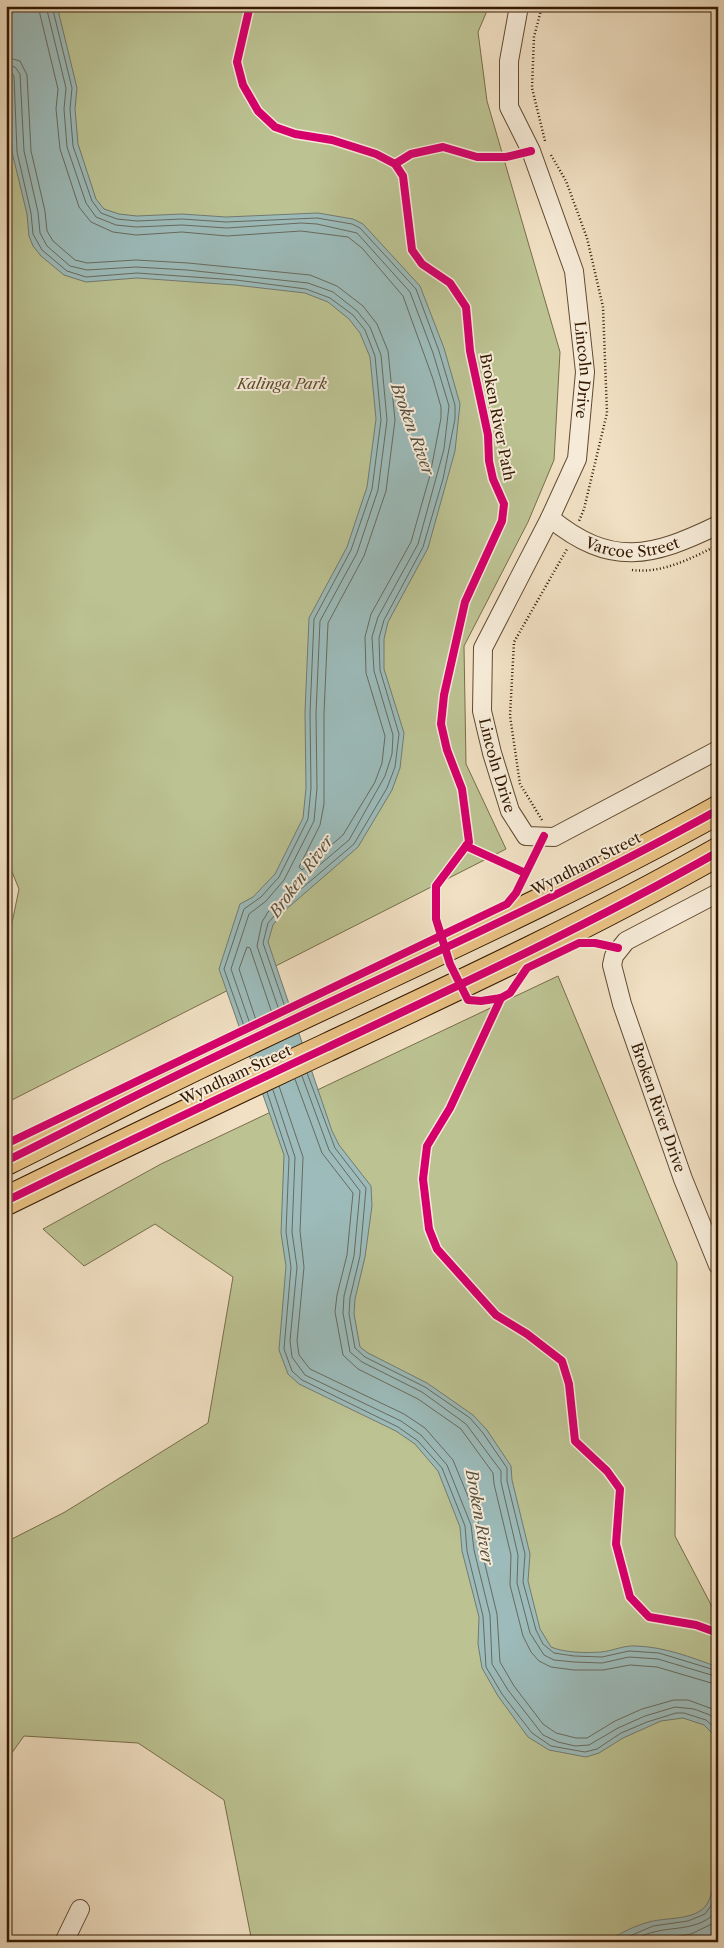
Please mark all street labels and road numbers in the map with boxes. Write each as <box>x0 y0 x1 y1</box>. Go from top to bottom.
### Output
street label: Lincoln Drive <box>571 320 595 419</box>
street label: Broken River Path <box>476 352 519 483</box>
street label: Varcoe Street <box>582 532 682 561</box>
street label: Lincoln Drive <box>475 716 520 815</box>
street label: Wyndham Street <box>527 827 644 900</box>
street label: Wyndham Street <box>176 1040 295 1109</box>
street label: Broken River Drive <box>627 1040 690 1175</box>

